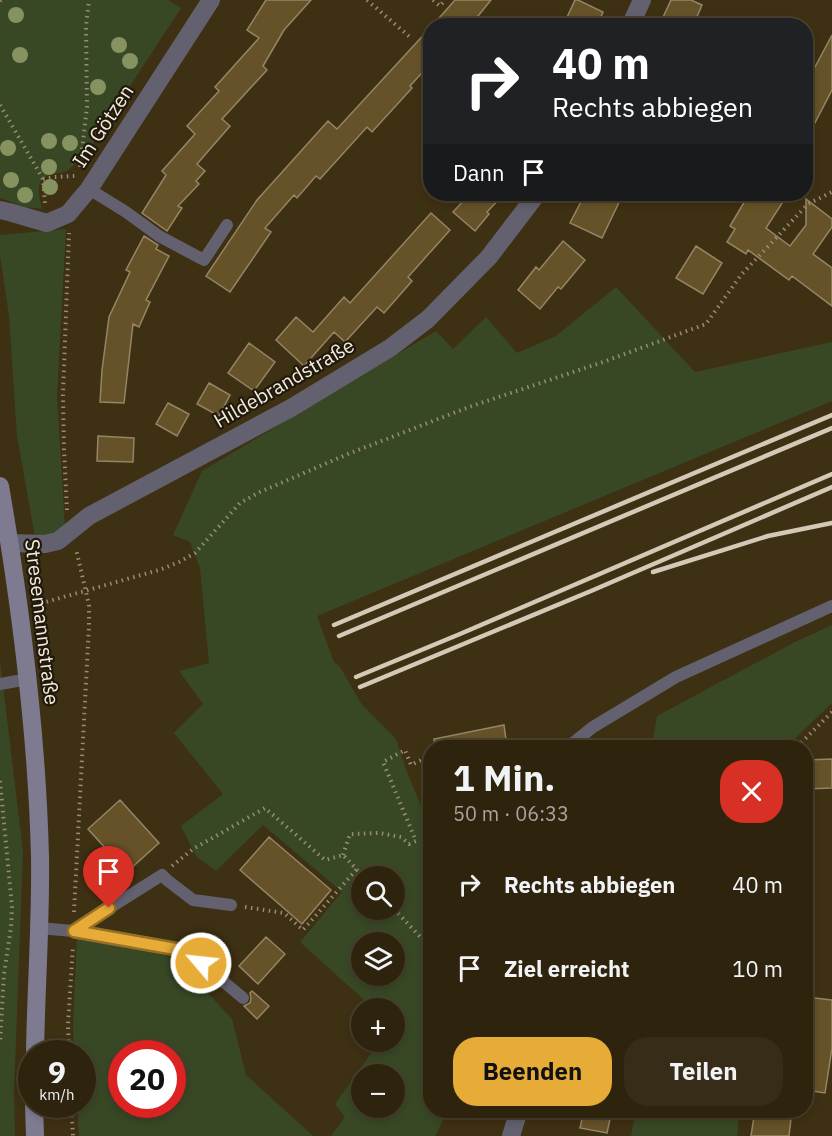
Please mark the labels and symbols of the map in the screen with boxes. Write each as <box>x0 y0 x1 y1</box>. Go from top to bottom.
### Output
street label: Im Götzen <box>66 79 139 172</box>
street label: Hildebrandstraße <box>209 331 359 434</box>
street label: Stresemannstraße <box>19 538 66 706</box>
pin <box>83 846 134 908</box>
position arrow <box>169 931 233 995</box>
speed limit sign: 20 <box>108 1040 186 1118</box>

